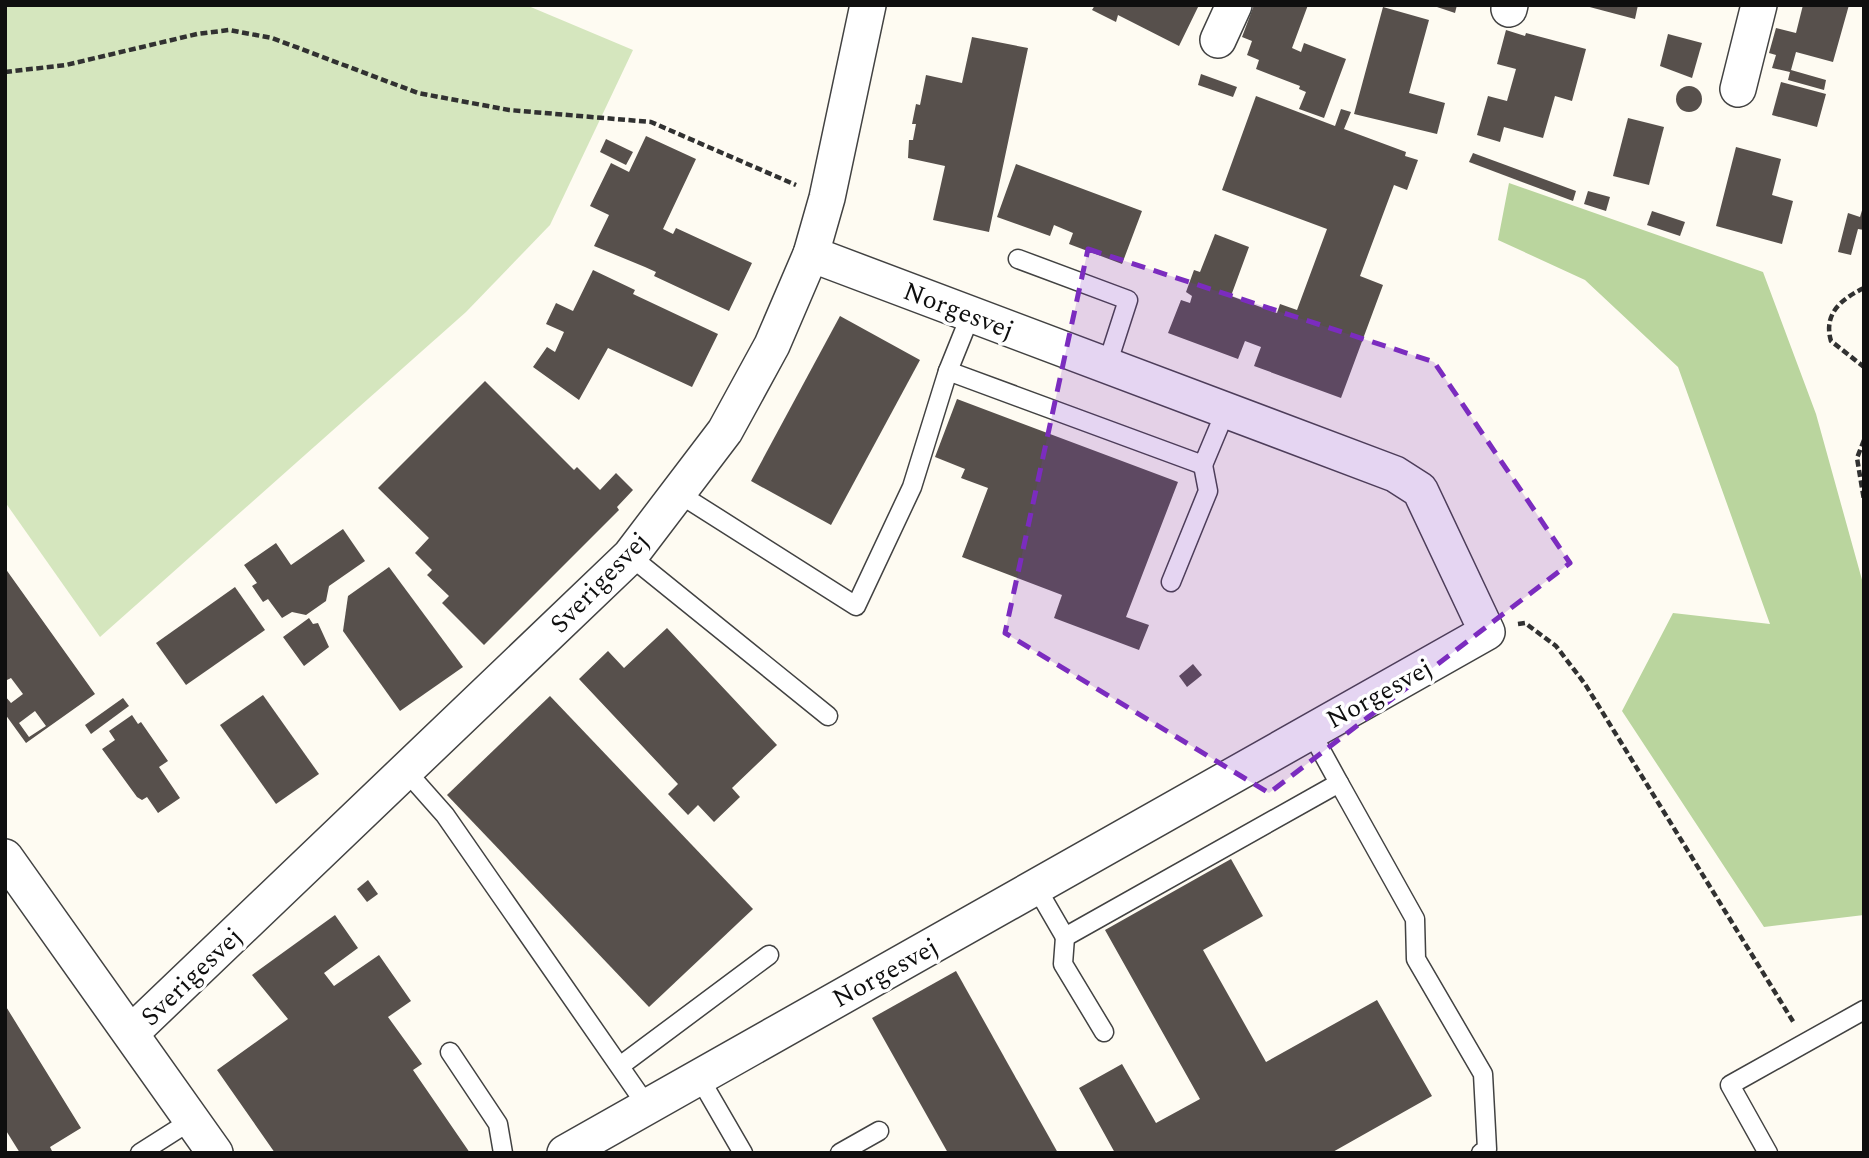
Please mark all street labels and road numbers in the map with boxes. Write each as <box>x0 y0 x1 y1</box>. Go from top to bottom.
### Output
street label: Norgesvej <box>897 271 1020 350</box>
street label: Sverigesvej <box>541 522 659 643</box>
street label: Norgesvej <box>1319 648 1440 740</box>
street label: Sverigesvej <box>131 918 252 1036</box>
street label: Norgesvej <box>825 927 946 1019</box>

